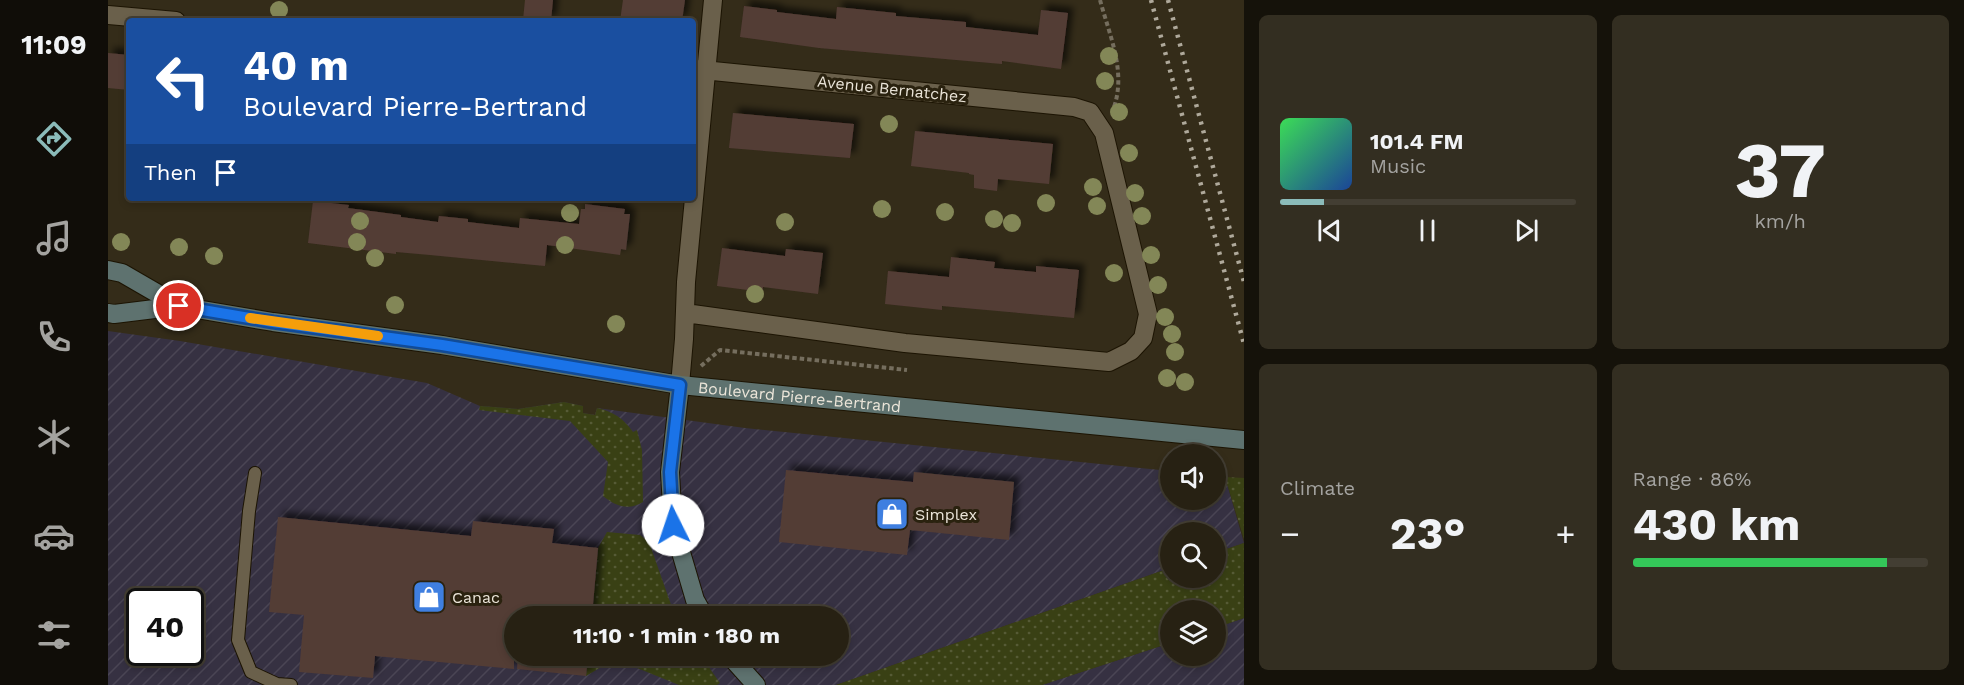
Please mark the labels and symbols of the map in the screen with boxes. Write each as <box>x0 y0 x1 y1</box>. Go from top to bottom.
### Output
street label: Avenue Bernatchez <box>816 72 968 106</box>
pin <box>153 280 204 331</box>
street label: Boulevard Pierre-Bertrand <box>697 377 902 416</box>
position arrow <box>641 493 705 557</box>
shop icon: Simplex <box>874 496 910 532</box>
place label: Simplex <box>915 505 977 524</box>
shop icon: Canac <box>411 579 447 615</box>
speed limit sign: 40 <box>126 588 204 666</box>
place label: Canac <box>452 588 500 607</box>

